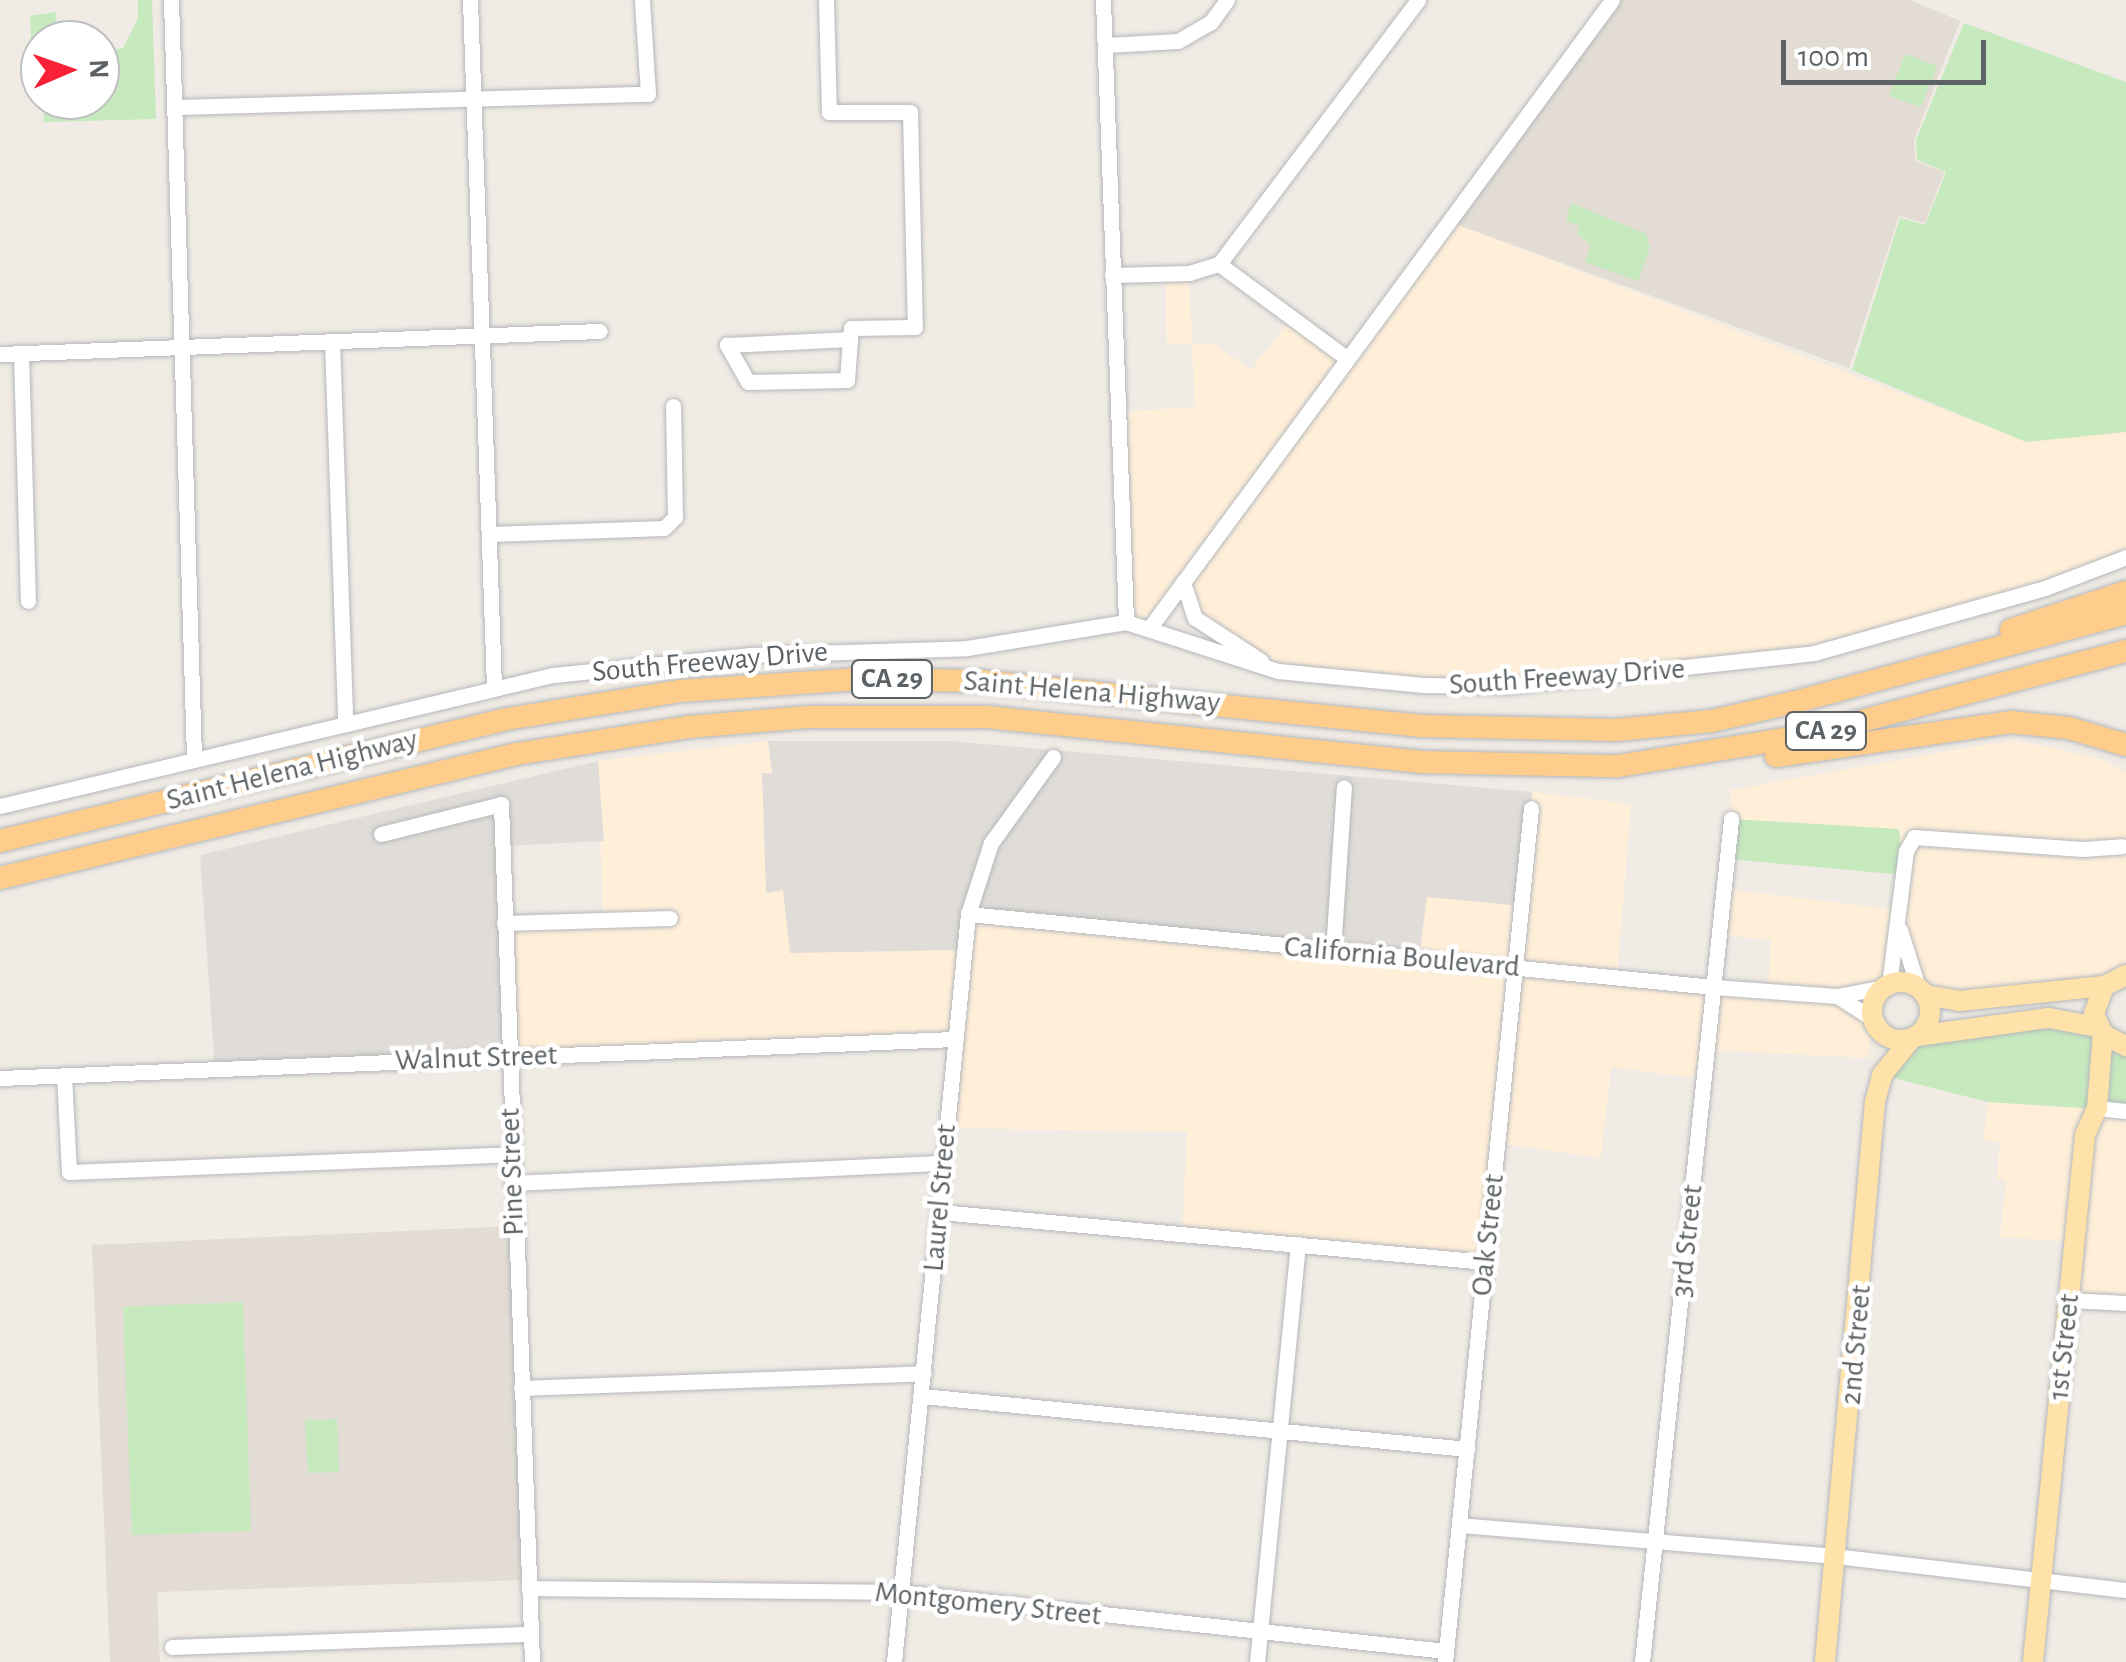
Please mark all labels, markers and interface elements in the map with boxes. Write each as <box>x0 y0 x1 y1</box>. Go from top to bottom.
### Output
north arrow <box>20 20 120 120</box>
scale bar <box>1786 20 1991 82</box>
text: 100 m <box>1798 42 1869 72</box>
text: N <box>84 59 112 79</box>
street label: South Freeway Drive <box>591 634 829 690</box>
street label: South Freeway Drive <box>1448 651 1686 703</box>
road number: CA 29 <box>850 656 934 702</box>
street label: Saint Helena Highway <box>962 663 1222 721</box>
road number: CA 29 <box>1784 708 1868 754</box>
street label: Saint Helena Highway <box>163 721 421 819</box>
street label: California Boulevard <box>1283 929 1521 985</box>
street label: Walnut Street <box>394 1037 558 1079</box>
street label: Pine Street <box>492 1108 532 1236</box>
street label: Laurel Street <box>916 1123 964 1273</box>
street label: Oak Street <box>1464 1172 1512 1298</box>
street label: 3rd Street <box>1663 1183 1711 1299</box>
street label: 2nd Street <box>1833 1284 1879 1406</box>
street label: 1st Street <box>2041 1292 2087 1402</box>
street label: Montgomery Street <box>873 1574 1103 1634</box>

